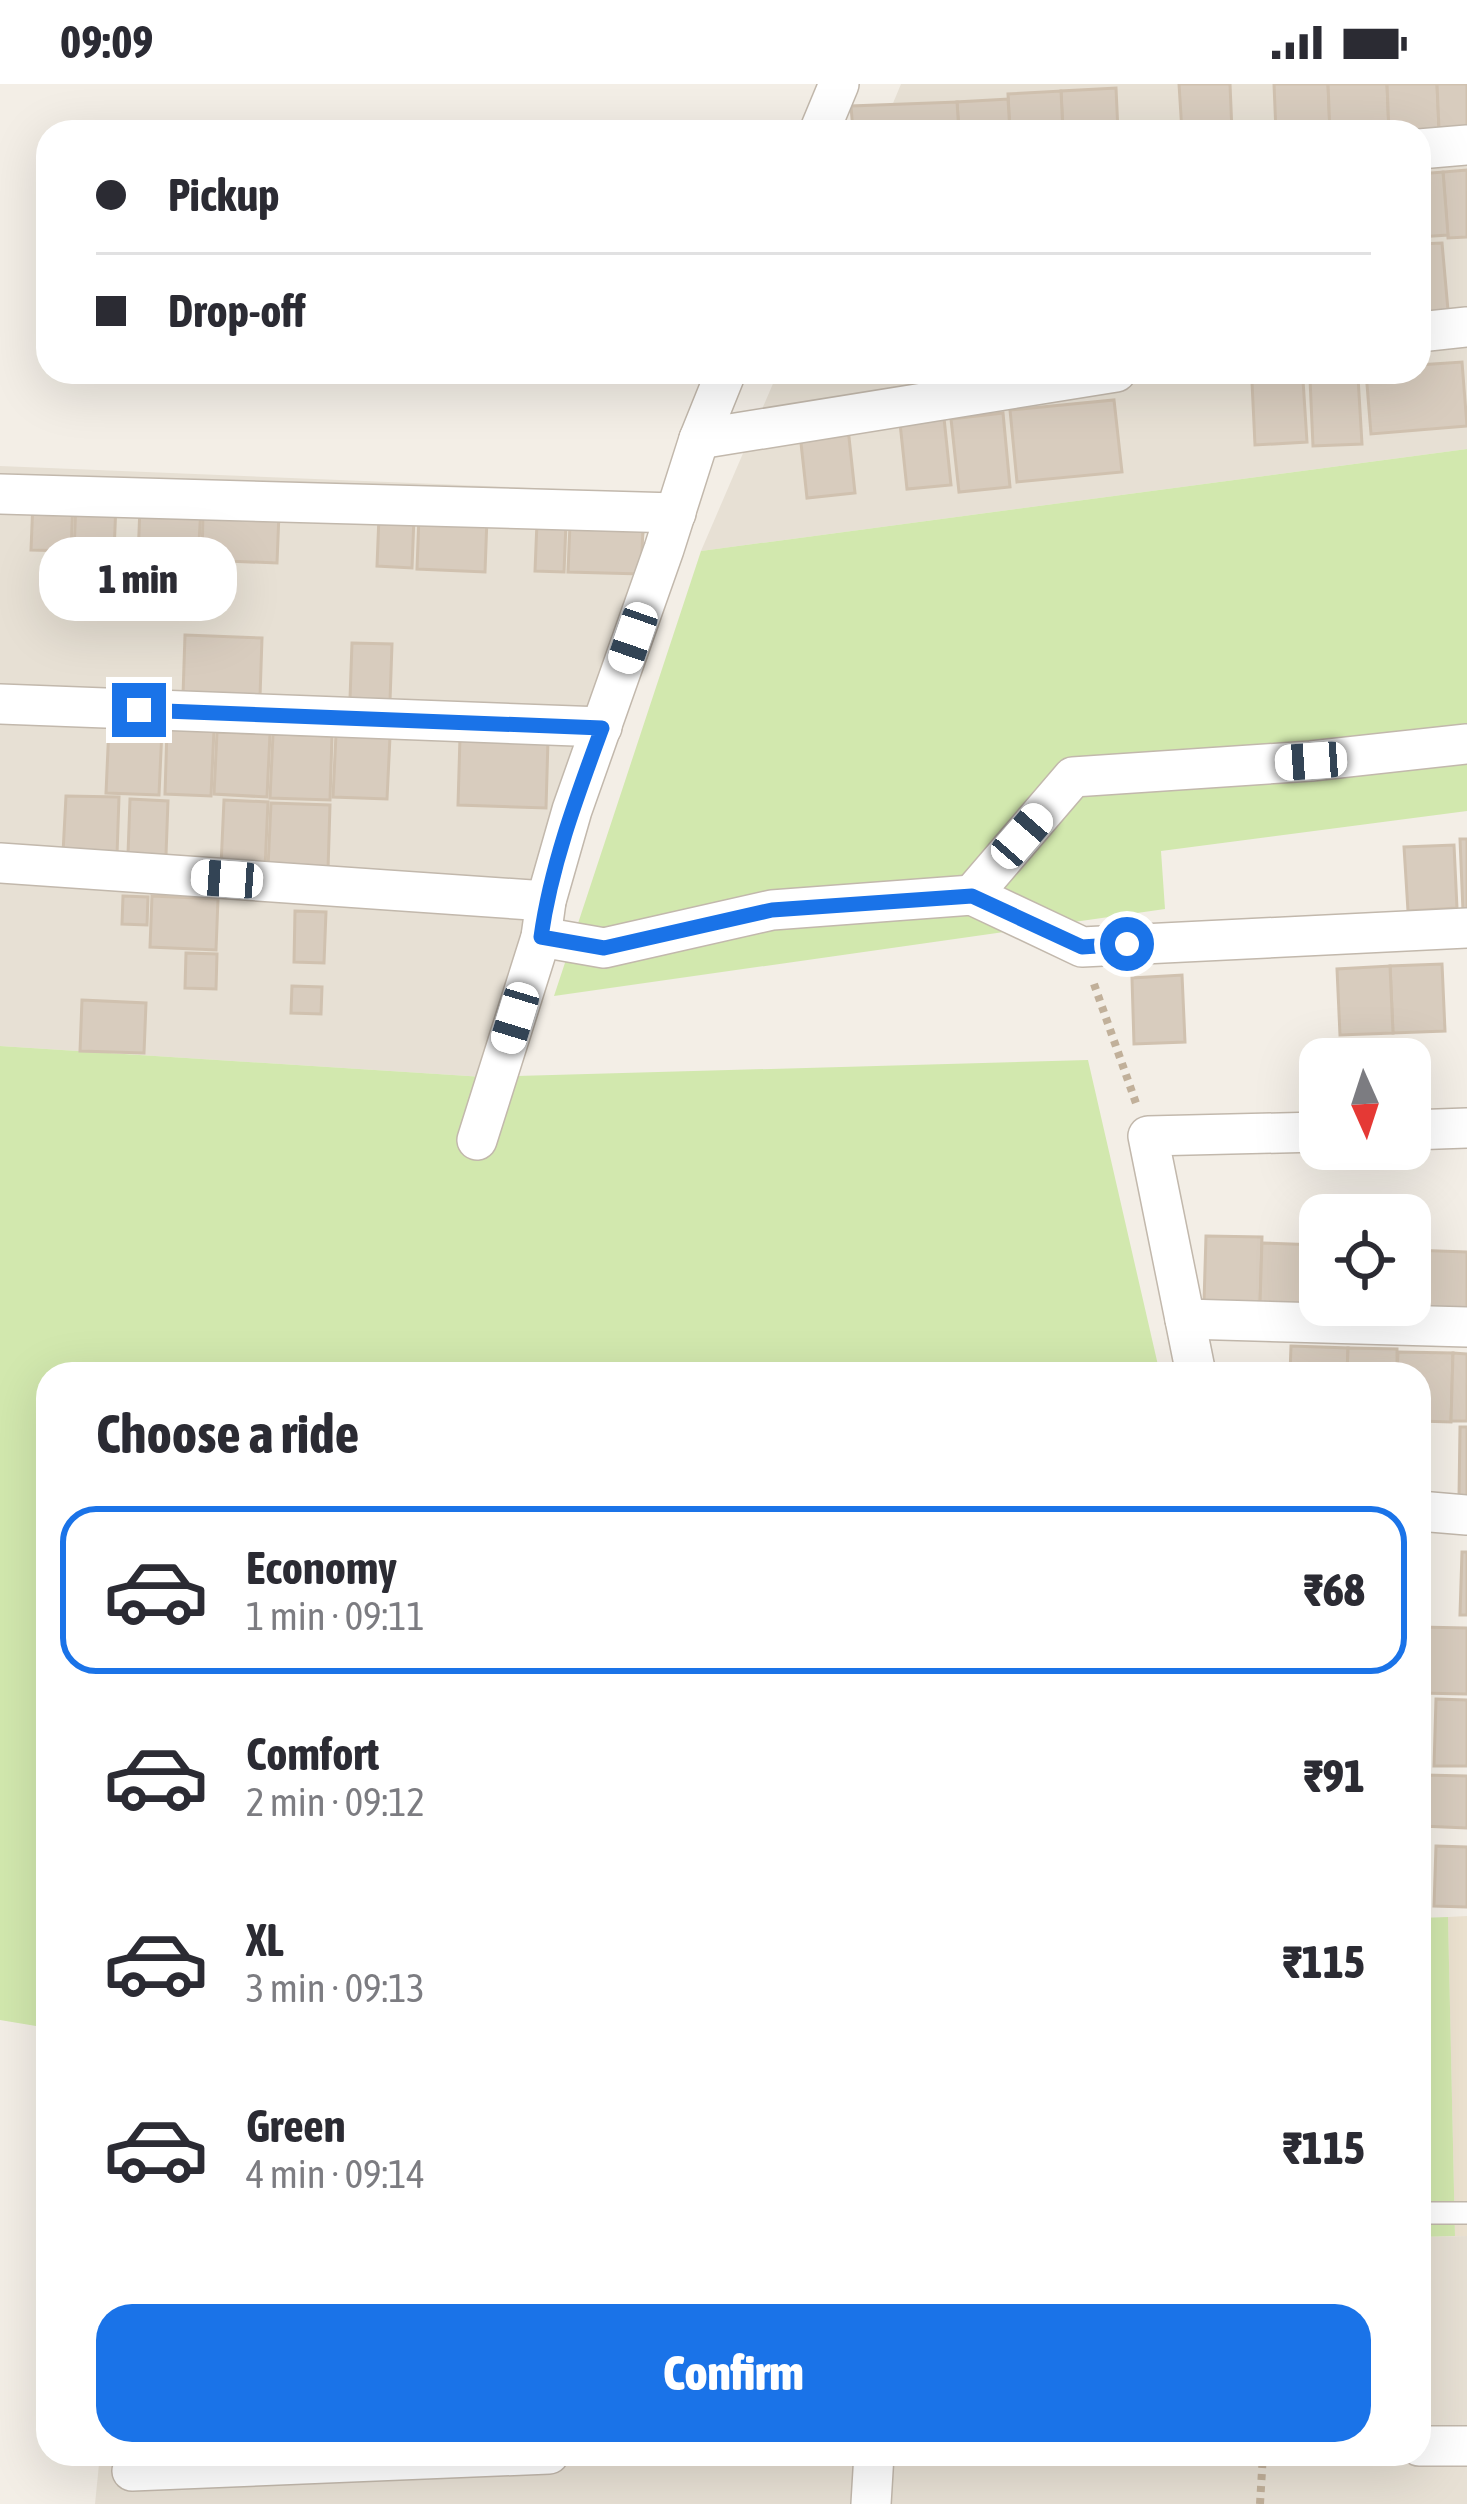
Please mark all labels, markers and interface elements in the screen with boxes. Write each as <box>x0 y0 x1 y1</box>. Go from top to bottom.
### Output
text: 09:09 <box>60 16 154 68</box>
text: Pickup <box>168 169 279 221</box>
text: Drop-off <box>168 285 306 337</box>
callout: 1 min <box>40 536 238 620</box>
text: 1 min <box>98 557 178 601</box>
car <box>604 598 662 678</box>
route end <box>112 683 166 737</box>
car <box>1274 741 1348 781</box>
car <box>985 797 1059 875</box>
car <box>190 859 264 899</box>
route start <box>1100 917 1154 971</box>
car <box>487 978 543 1058</box>
north arrow <box>1299 1038 1431 1170</box>
map controls <box>1299 1038 1431 1326</box>
button: locate <box>1299 1194 1431 1326</box>
text: Choose a ride <box>96 1403 359 1464</box>
icon: car <box>102 1536 210 1644</box>
text: Economy <box>246 1542 397 1594</box>
text: ₹68 <box>1303 1564 1365 1616</box>
text: 1 min · 09:11 <box>246 1594 425 1638</box>
icon: car <box>102 1722 210 1830</box>
text: Comfort <box>246 1728 379 1780</box>
text: ₹91 <box>1303 1750 1365 1802</box>
text: 2 min · 09:12 <box>246 1780 425 1824</box>
icon: car <box>102 1908 210 2016</box>
text: XL <box>246 1914 284 1966</box>
text: ₹115 <box>1282 1936 1365 1988</box>
text: 3 min · 09:13 <box>246 1966 425 2010</box>
icon: car <box>102 2094 210 2202</box>
text: Green <box>246 2100 346 2152</box>
text: ₹115 <box>1282 2122 1365 2174</box>
text: 4 min · 09:14 <box>246 2152 425 2196</box>
button: Confirm <box>96 2304 1371 2442</box>

